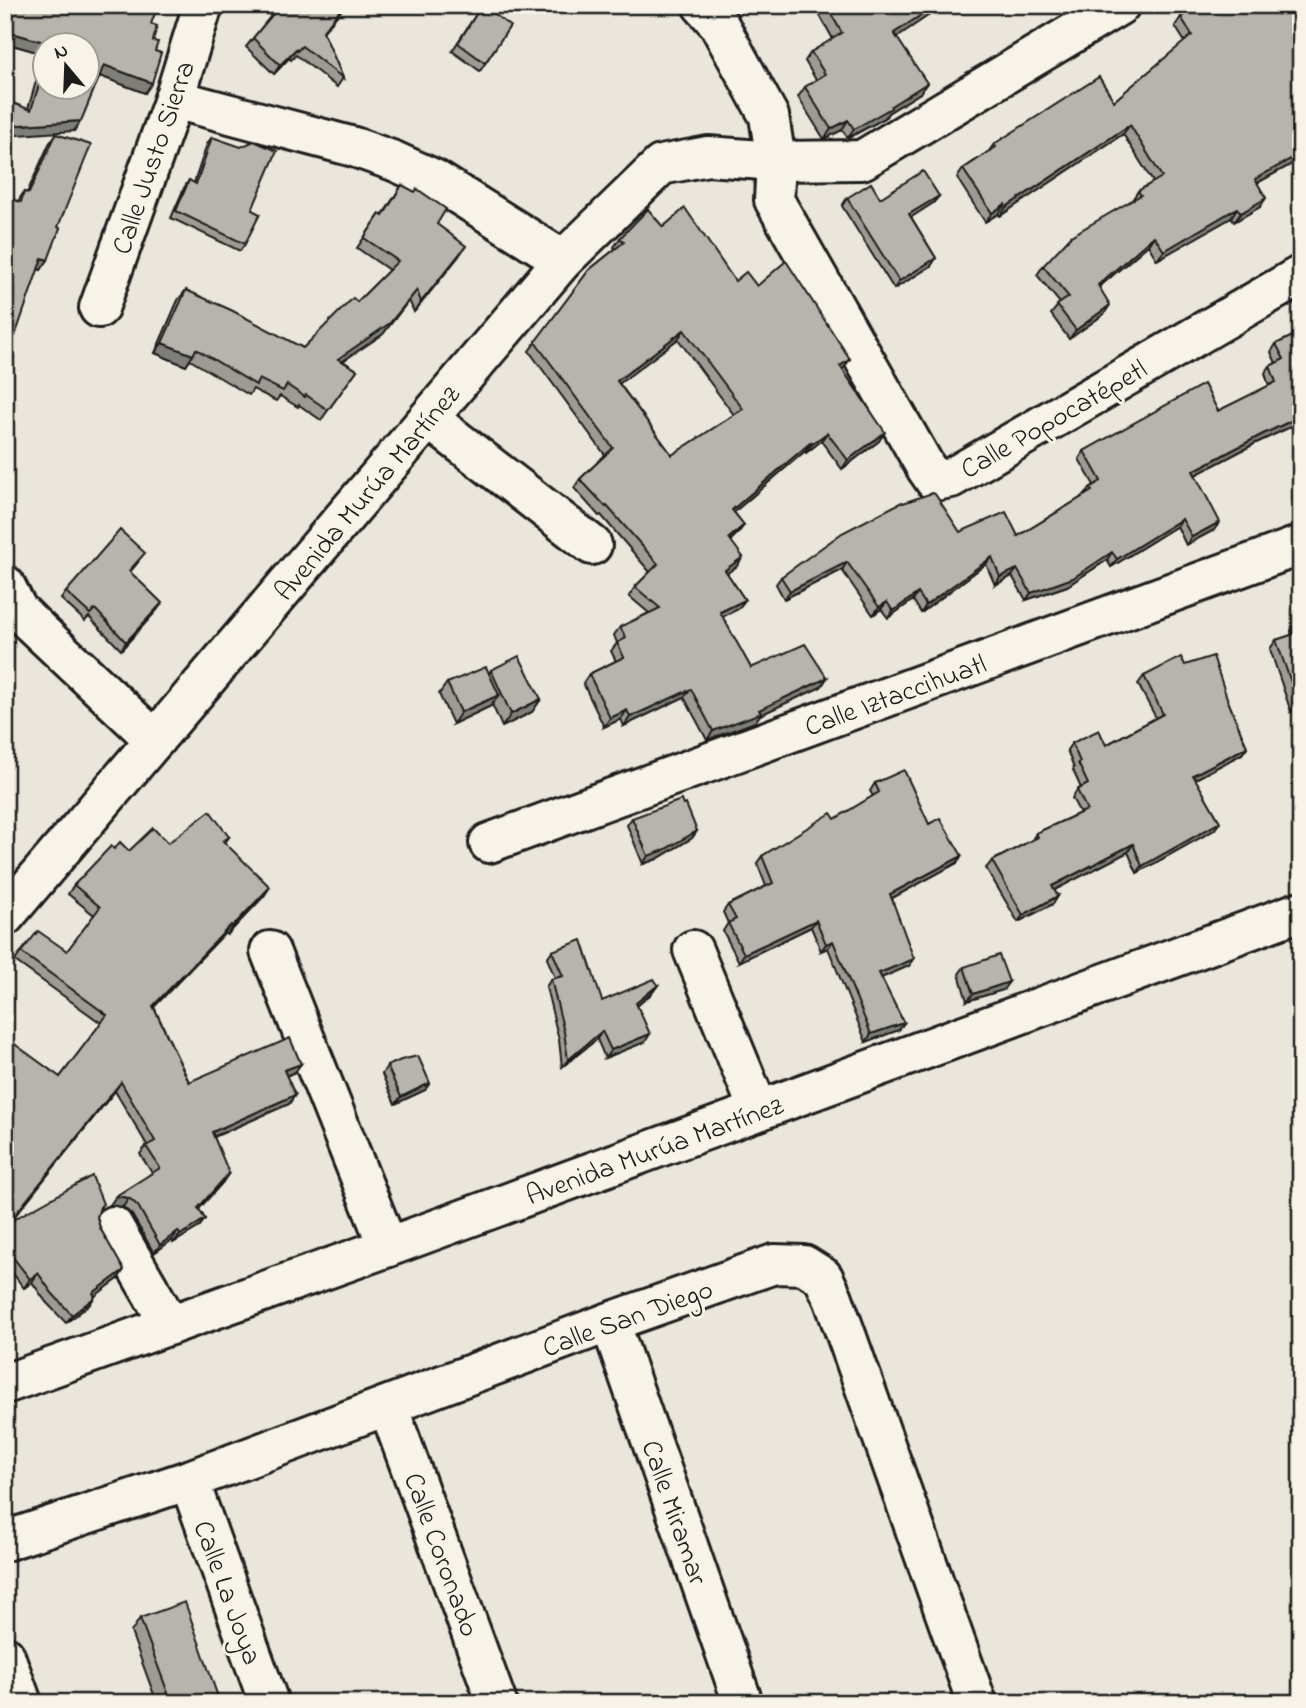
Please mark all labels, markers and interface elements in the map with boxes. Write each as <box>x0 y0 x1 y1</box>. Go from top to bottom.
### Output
north arrow <box>32 32 102 102</box>
text: N <box>51 37 72 67</box>
street label: Calle Justo Sierra <box>103 56 208 260</box>
street label: Calle Popocatépetl <box>954 351 1156 491</box>
street label: Avenida Murúa Martínez <box>266 377 472 611</box>
street label: Calle Iztaccihuatl <box>800 645 993 749</box>
street label: Avenida Murúa Martínez <box>521 1087 790 1218</box>
street label: Calle San Diego <box>537 1270 719 1370</box>
street label: Calle Miramar <box>629 1435 717 1591</box>
street label: Calle Coronado <box>391 1467 488 1643</box>
street label: Calle La Joya <box>181 1515 271 1671</box>

